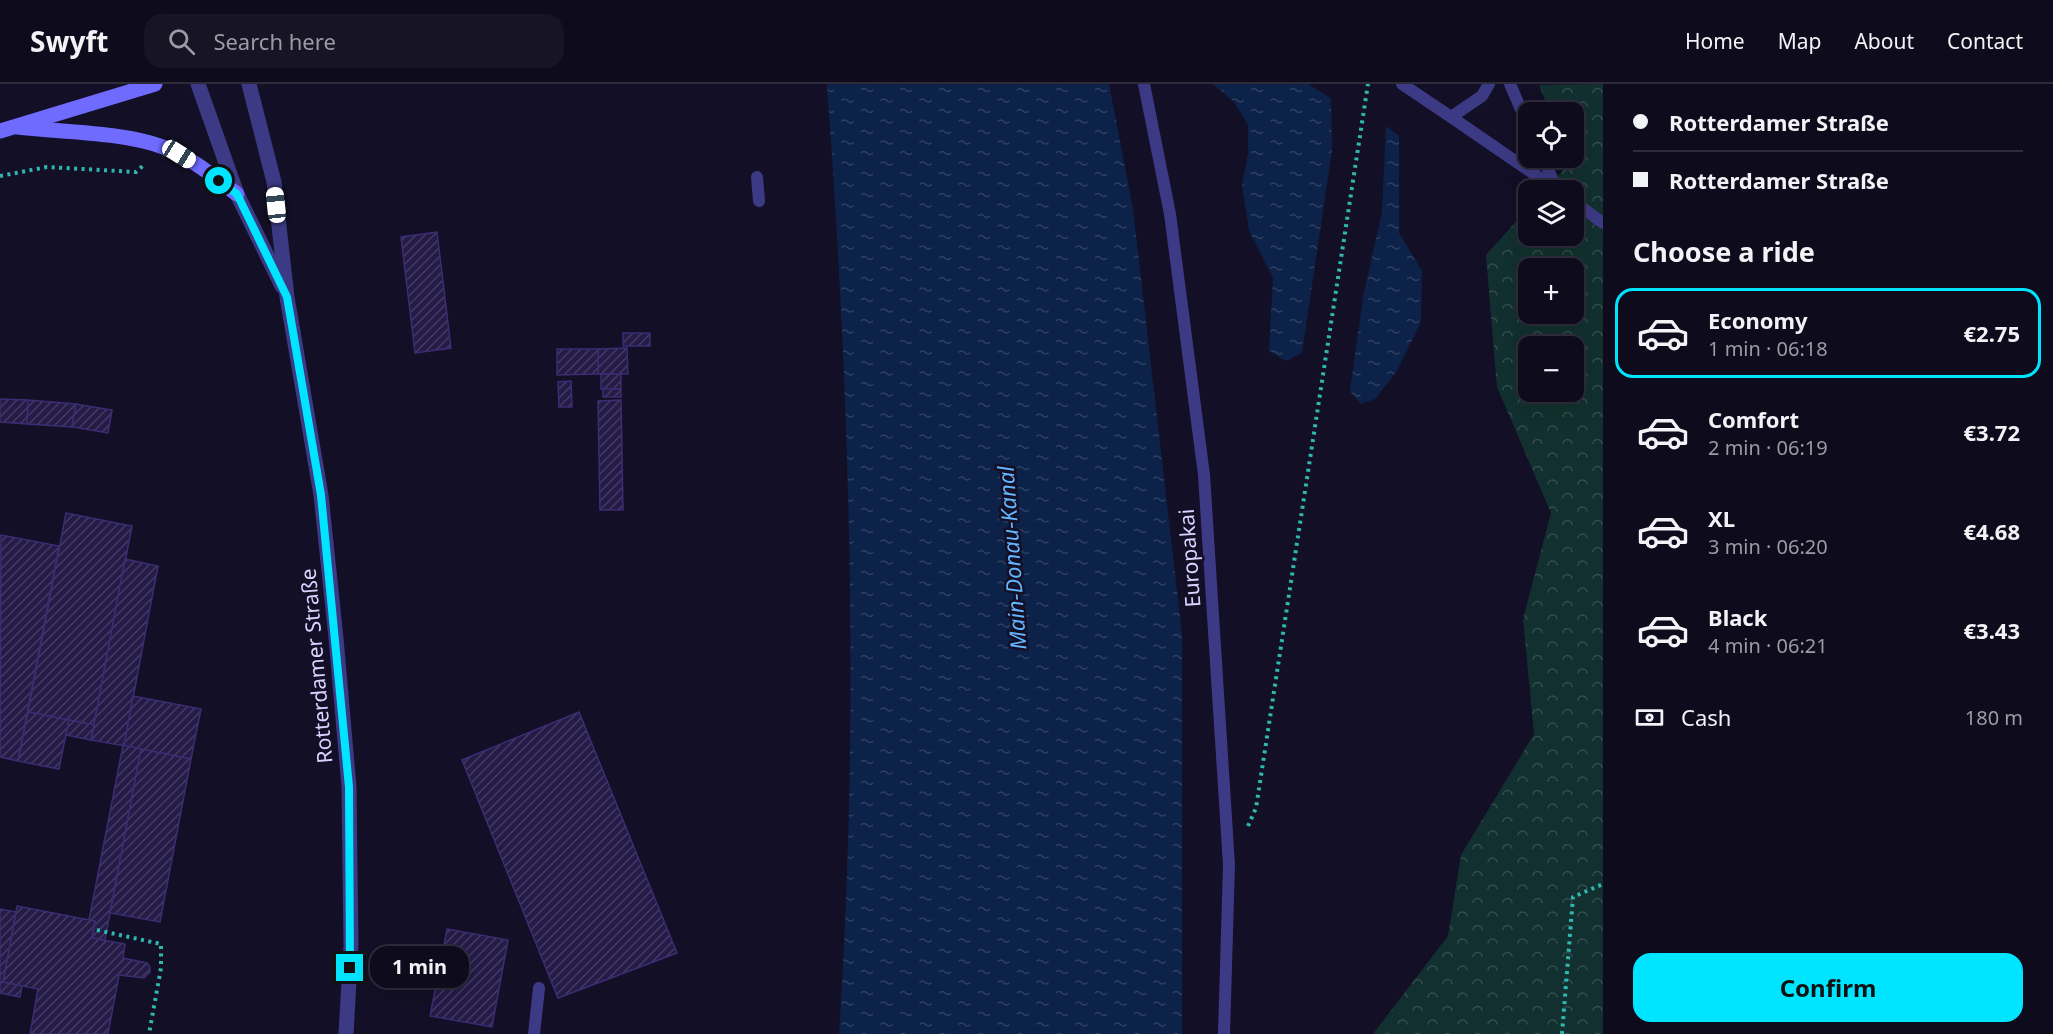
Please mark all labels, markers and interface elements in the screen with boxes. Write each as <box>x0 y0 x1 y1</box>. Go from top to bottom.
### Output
search box <box>144 14 564 68</box>
text: Swyft <box>30 22 108 60</box>
icon: search <box>165 25 198 58</box>
text: Search here <box>213 26 336 56</box>
text: Home <box>1685 27 1745 55</box>
text: Map <box>1778 27 1821 55</box>
text: About <box>1854 27 1914 55</box>
text: Contact <box>1947 27 2023 55</box>
map controls <box>1518 102 1584 402</box>
button: locate <box>1518 102 1584 168</box>
text: Rotterdamer Straße <box>1669 107 1889 137</box>
car <box>159 137 199 171</box>
text: Rotterdamer Straße <box>1669 165 1889 195</box>
route start <box>205 167 232 194</box>
button: layers <box>1518 180 1584 246</box>
car <box>265 186 287 224</box>
text: Choose a ride <box>1633 233 1815 270</box>
button: + <box>1518 258 1584 324</box>
text: Economy <box>1708 305 1807 335</box>
icon: car <box>1636 306 1690 360</box>
text: €2.75 <box>1963 318 2020 348</box>
text: 1 min · 06:18 <box>1708 335 1828 362</box>
button: − <box>1518 336 1584 402</box>
text: Comfort <box>1708 404 1799 434</box>
icon: car <box>1636 405 1690 459</box>
text: €3.72 <box>1963 417 2020 447</box>
text: 2 min · 06:19 <box>1708 434 1828 461</box>
water label: Main-Donau-Kanal <box>990 464 1032 651</box>
text: XL <box>1708 503 1735 533</box>
icon: car <box>1636 504 1690 558</box>
street label: Europakai <box>1172 508 1206 608</box>
text: €4.68 <box>1963 516 2020 546</box>
text: 3 min · 06:20 <box>1708 533 1828 560</box>
street label: Rotterdamer Straße <box>294 567 338 765</box>
text: Black <box>1708 602 1767 632</box>
icon: car <box>1636 603 1690 657</box>
text: €3.43 <box>1963 615 2020 645</box>
text: 4 min · 06:21 <box>1708 632 1828 659</box>
icon: cash <box>1633 701 1666 734</box>
text: Cash <box>1681 702 1731 732</box>
text: 180 m <box>1965 704 2023 731</box>
callout: 1 min <box>371 947 470 989</box>
text: 1 min <box>392 953 447 980</box>
button: Confirm <box>1633 953 2023 1022</box>
route end <box>336 954 363 981</box>

